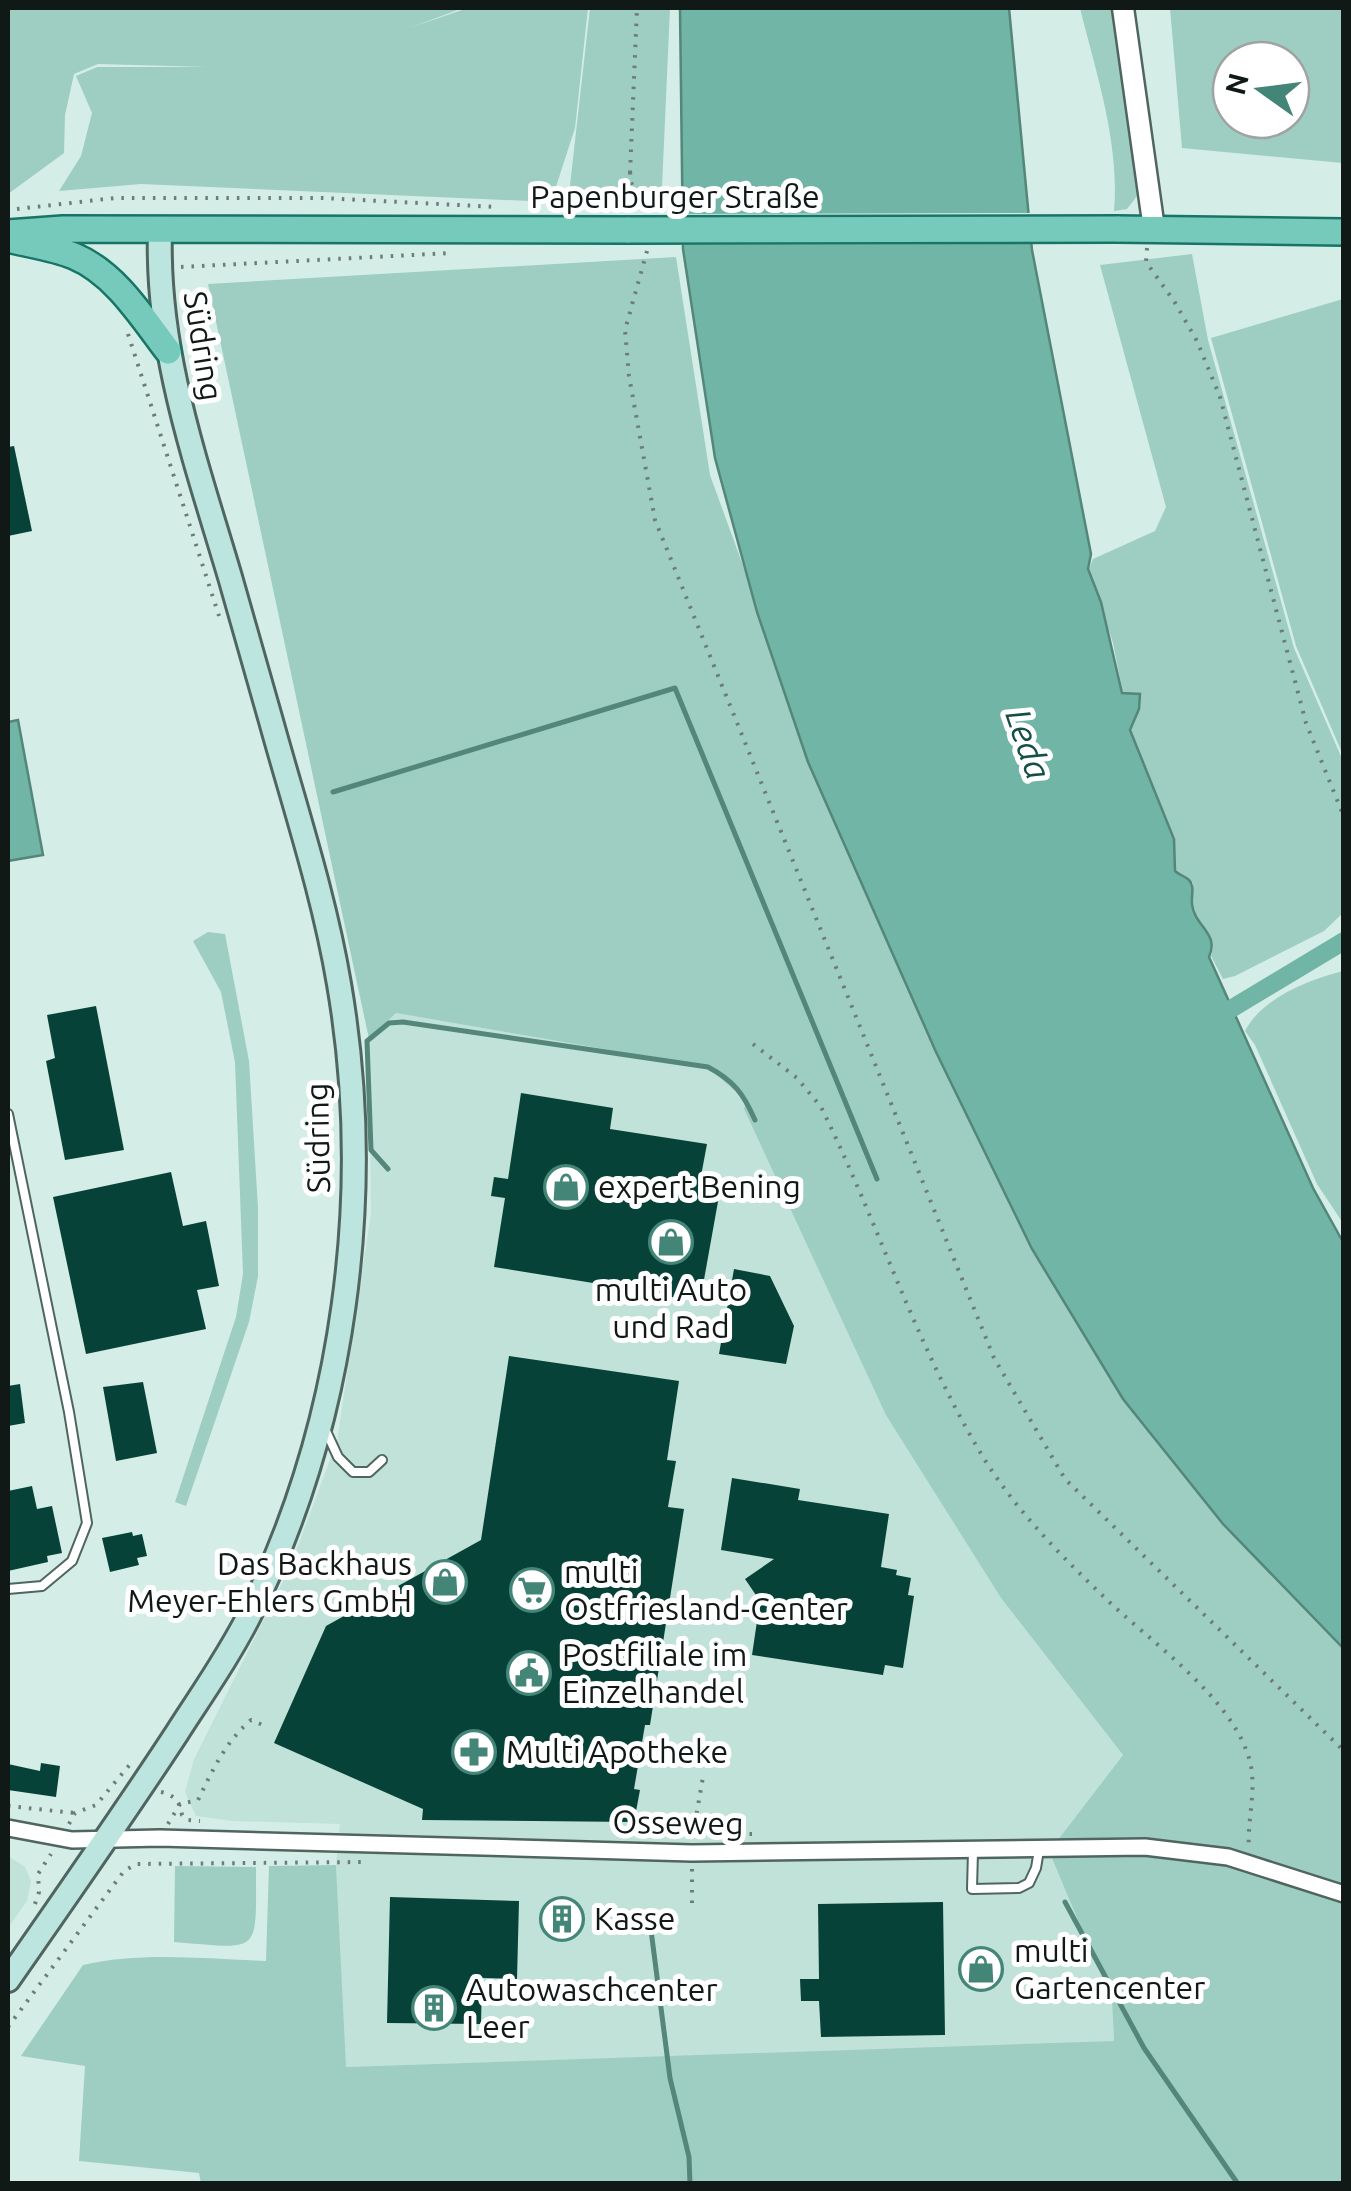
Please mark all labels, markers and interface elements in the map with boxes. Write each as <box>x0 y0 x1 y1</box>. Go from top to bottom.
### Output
north arrow <box>1211 40 1311 140</box>
text: N <box>1219 70 1254 98</box>
street label: Papenburger Straße <box>530 178 820 214</box>
street label: Südring <box>178 289 230 403</box>
water label: Leda <box>998 703 1060 784</box>
street label: Südring <box>298 1083 336 1193</box>
shop icon: expert Bening <box>543 1164 589 1210</box>
place label: expert Bening <box>598 1168 801 1204</box>
shop icon: multi Auto und Rad <box>648 1219 694 1265</box>
place label: multi Auto und Rad <box>595 1271 747 1344</box>
place label: Das Backhaus Meyer-Ehlers GmbH <box>127 1545 412 1618</box>
place label: multi Ostfriesland-Center <box>564 1553 848 1626</box>
shop icon: Das Backhaus Meyer-Ehlers GmbH <box>422 1559 468 1605</box>
supermarket icon: multi Ostfriesland-Center <box>509 1567 555 1613</box>
place label: Postfiliale im Einzelhandel <box>562 1636 747 1709</box>
public building icon: Postfiliale im Einzelhandel <box>506 1650 552 1696</box>
pharmacy icon: Multi Apotheke <box>451 1729 497 1775</box>
place label: Multi Apotheke <box>506 1733 728 1769</box>
street label: Osseweg <box>612 1803 744 1841</box>
building icon: Kasse <box>539 1896 585 1942</box>
place label: Kasse <box>594 1900 675 1936</box>
place label: multi Gartencenter <box>1014 1932 1205 2005</box>
shop icon: multi Gartencenter <box>958 1946 1004 1992</box>
place label: Autowaschcenter Leer <box>466 1971 718 2044</box>
building icon: Autowaschcenter Leer <box>411 1985 457 2031</box>

